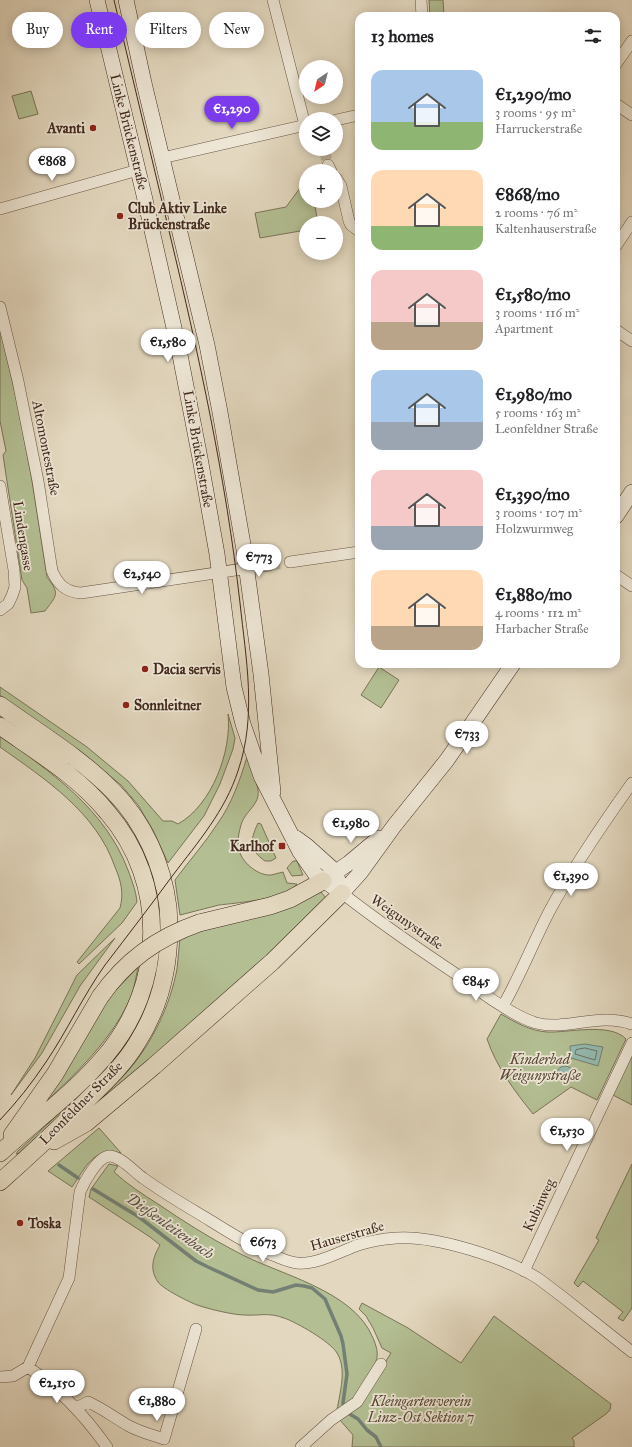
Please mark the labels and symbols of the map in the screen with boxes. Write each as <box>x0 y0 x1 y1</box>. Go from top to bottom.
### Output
north arrow <box>299 60 343 104</box>
street label: Linke Brückenstraße <box>106 72 152 192</box>
pin: €1,290 <box>199 96 265 130</box>
place label: Avanti <box>46 120 85 137</box>
marker: Avanti <box>88 123 98 133</box>
pin: €868 <box>28 148 76 182</box>
place label: Club Aktiv Linke Brückenstraße <box>128 200 227 233</box>
marker: Club Aktiv Linke Brückenstraße <box>115 211 125 221</box>
pin: €1,580 <box>135 329 201 363</box>
street label: Linke Brückenstraße <box>179 389 217 509</box>
street label: Altomontestraße <box>28 398 64 497</box>
street label: Lindengasse <box>9 500 37 572</box>
pin: €773 <box>235 544 283 578</box>
pin: €2,540 <box>109 561 175 595</box>
place label: Dacia servis <box>153 661 221 678</box>
marker: Dacia servis <box>140 664 150 674</box>
place label: Sonnleitner <box>134 697 202 714</box>
marker: Sonnleitner <box>121 700 131 710</box>
pin: €733 <box>443 721 491 755</box>
pin: €1,980 <box>318 810 384 844</box>
place label: Karlhof <box>230 838 276 855</box>
marker: Karlhof <box>277 841 287 851</box>
pin: €1,390 <box>538 863 604 897</box>
street label: Weigunystraße <box>367 891 447 953</box>
pin: €845 <box>452 968 500 1002</box>
park label: Kinderbad Weigunystraße <box>500 1051 581 1084</box>
street label: Leonfeldner Straße <box>36 1058 126 1148</box>
pin: €1,530 <box>534 1118 600 1152</box>
street label: Kubinweg <box>519 1175 559 1234</box>
water label: Dießenleitenbach <box>123 1189 218 1263</box>
place label: Toska <box>27 1215 62 1232</box>
street label: Hauserstraße <box>308 1217 386 1255</box>
marker: Toska <box>15 1218 25 1228</box>
pin: €673 <box>239 1229 287 1263</box>
pin: €2,150 <box>24 1370 90 1404</box>
pin: €1,880 <box>124 1388 190 1422</box>
park label: Kleingartenverein Linz-Ost Sektion 7 <box>366 1393 475 1426</box>

